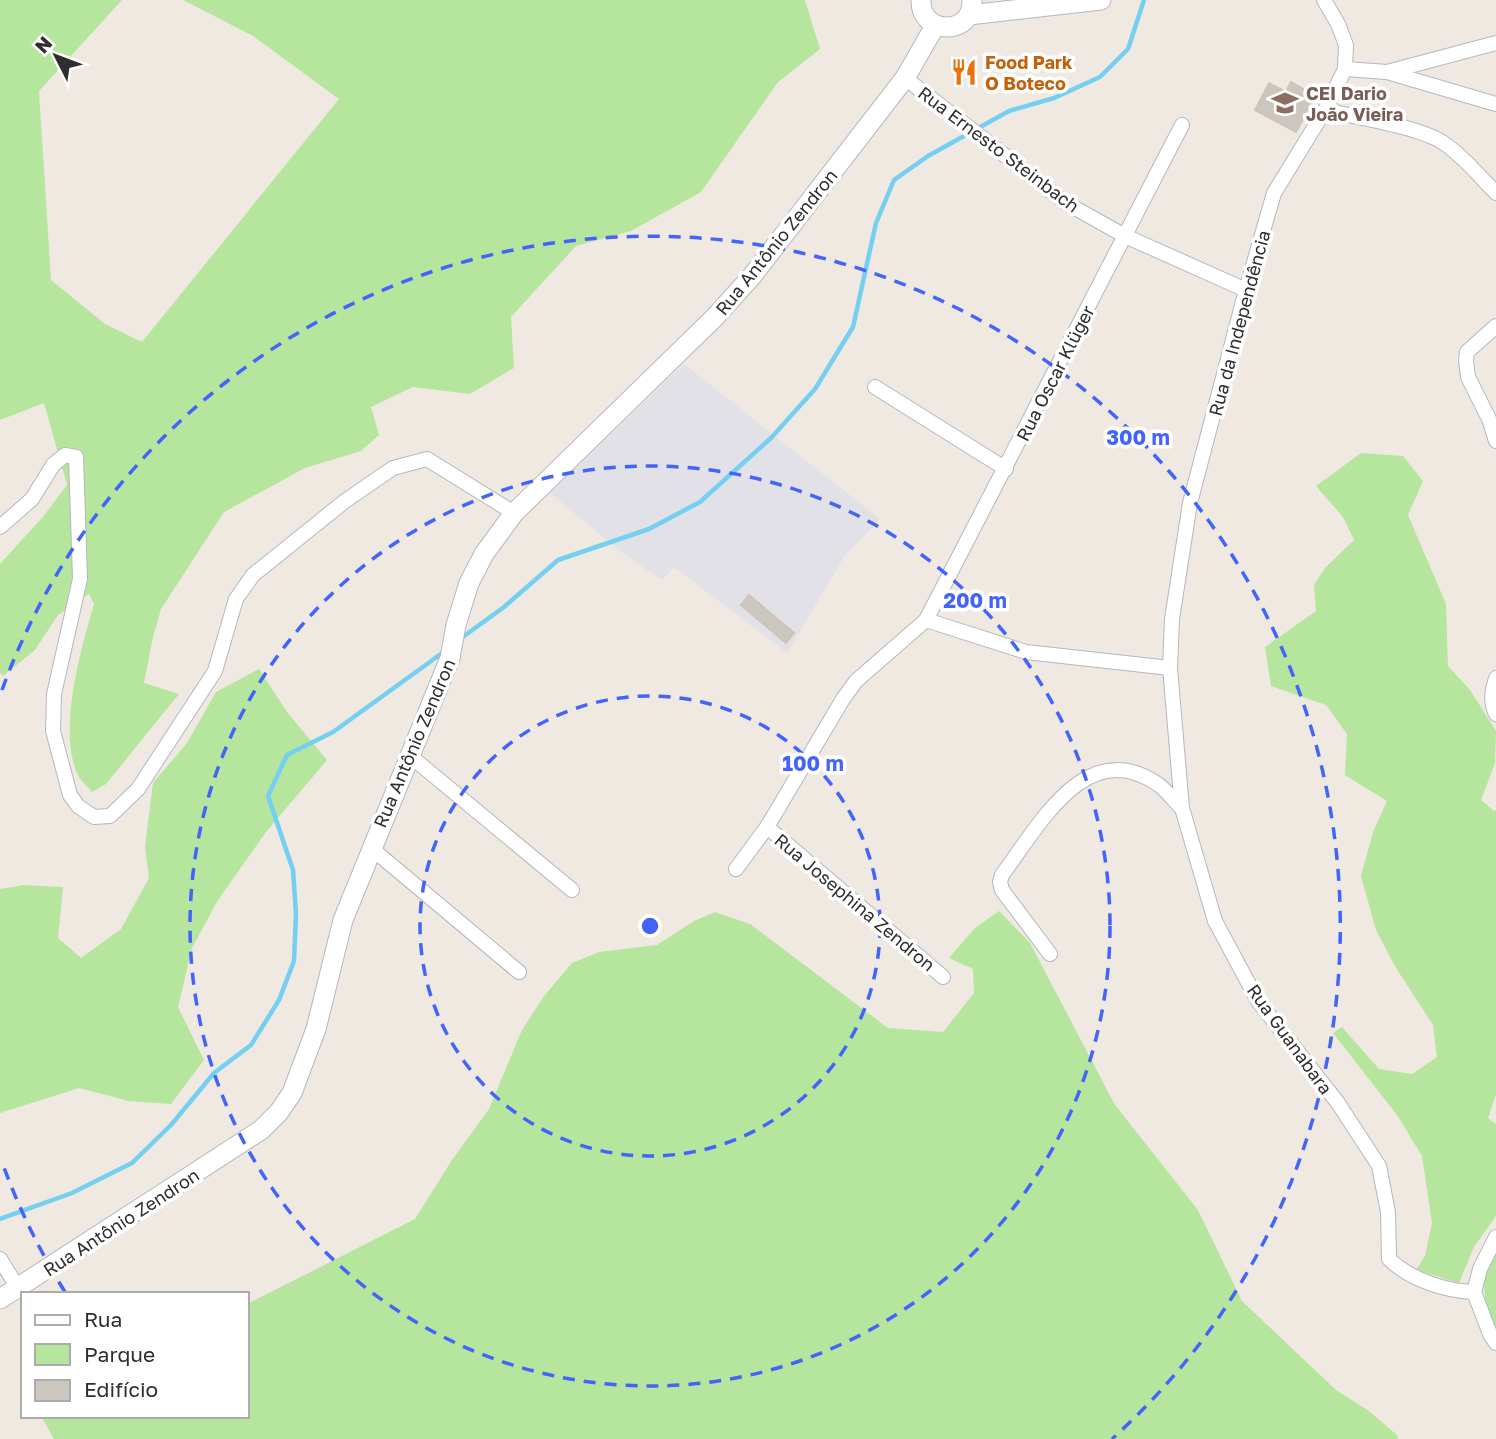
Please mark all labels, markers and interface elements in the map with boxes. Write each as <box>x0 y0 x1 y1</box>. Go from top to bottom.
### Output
north arrow <box>21 21 91 91</box>
text: N <box>30 31 56 57</box>
place label: Food Park O Boteco <box>985 51 1073 94</box>
restaurant icon: Food Park O Boteco <box>949 57 979 87</box>
street label: Rua Ernesto Steinbach <box>914 81 1084 217</box>
place label: CEI Dario João Vieira <box>1306 82 1403 125</box>
school or university icon: CEI Dario João Vieira <box>1270 88 1300 118</box>
street label: Rua Antônio Zendron <box>710 165 842 319</box>
street label: Rua da Independência <box>1204 228 1274 418</box>
street label: Rua Oscar Klüger <box>1011 302 1099 444</box>
text: 300 m <box>1106 424 1170 450</box>
text: 200 m <box>943 587 1007 613</box>
street label: Rua Antônio Zendron <box>368 655 460 831</box>
text: 100 m <box>782 750 844 776</box>
street label: Rua Josephina Zendron <box>770 828 940 976</box>
centre of rings <box>638 914 662 938</box>
street label: Rua Guanabara <box>1243 980 1337 1098</box>
street label: Rua Antônio Zendron <box>39 1163 203 1281</box>
legend <box>21 1292 248 1418</box>
text: Rua <box>84 1306 122 1332</box>
text: Parque <box>84 1341 155 1367</box>
text: Edifício <box>84 1376 158 1402</box>

